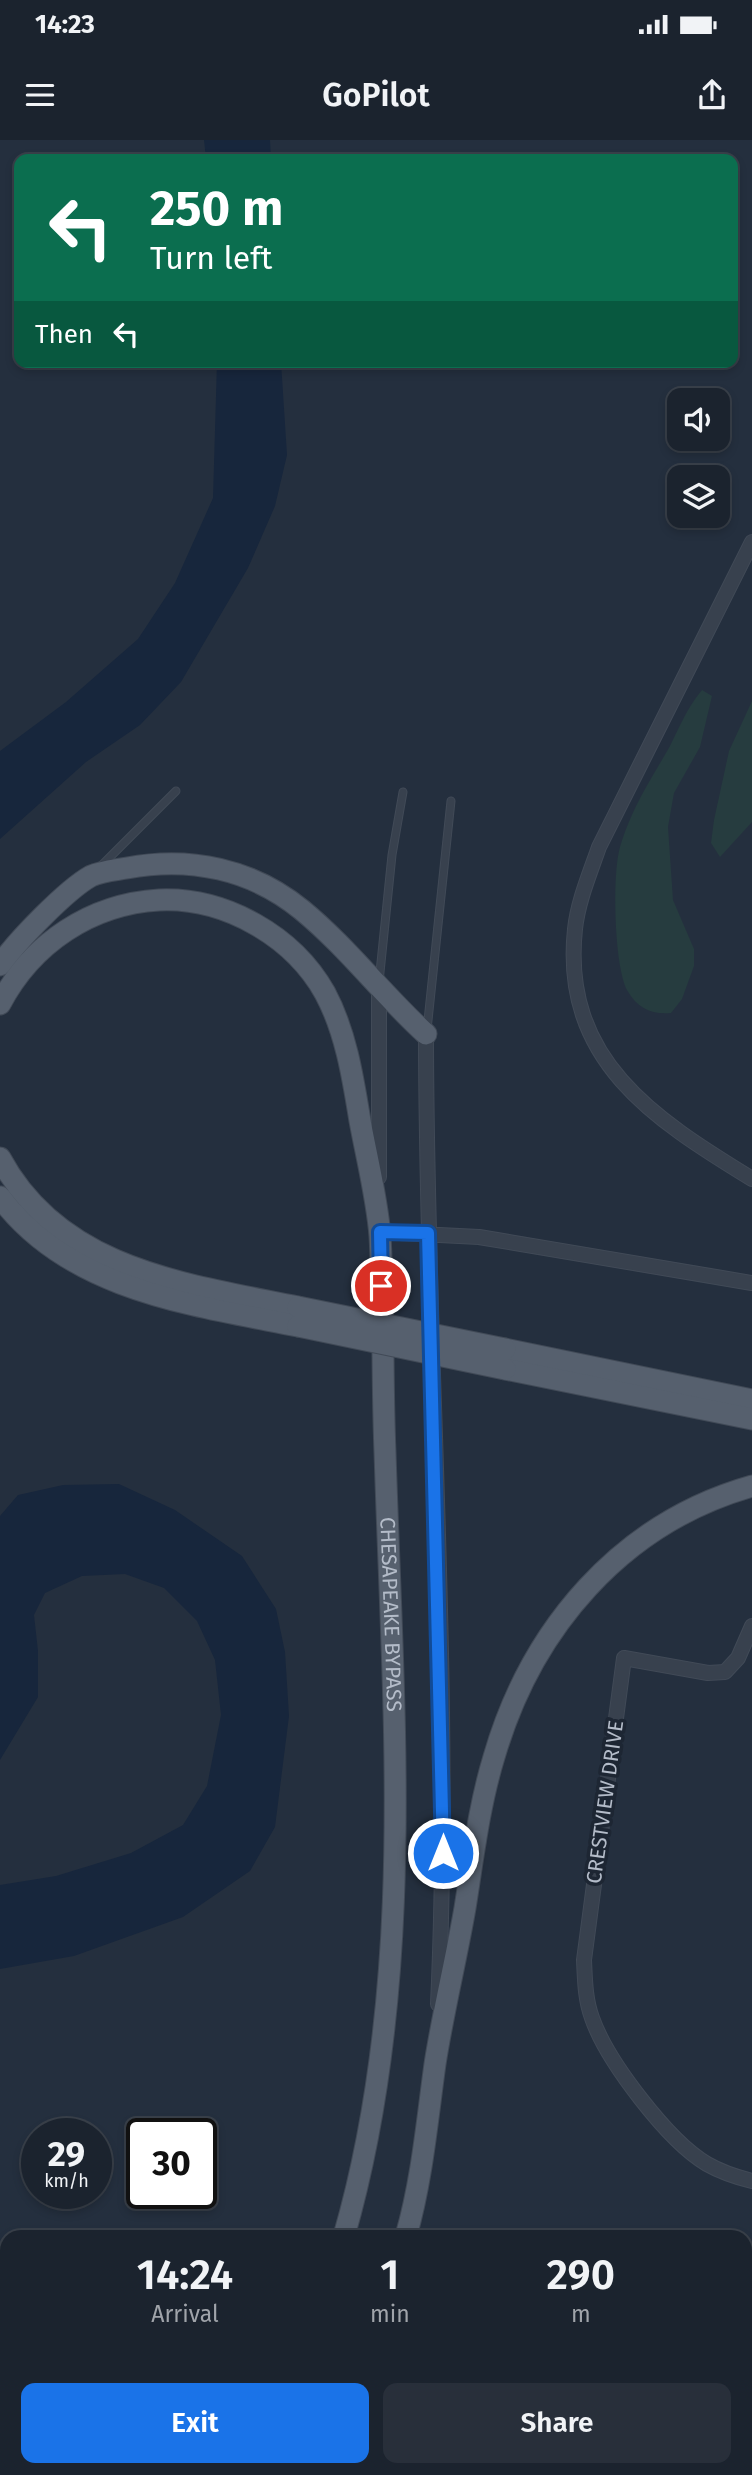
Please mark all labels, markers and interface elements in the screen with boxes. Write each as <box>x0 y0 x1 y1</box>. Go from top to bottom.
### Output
text: 14:23 <box>35 9 95 40</box>
icon: menu <box>21 76 59 114</box>
text: GoPilot <box>322 76 430 114</box>
icon: share <box>693 76 731 114</box>
text: 250 m <box>150 179 283 238</box>
icon: left <box>35 182 126 273</box>
text: Turn left <box>150 239 272 277</box>
icon: left <box>107 315 145 353</box>
text: Then <box>35 319 93 350</box>
map controls <box>667 388 730 528</box>
button: sound <box>667 388 730 451</box>
button: layers <box>667 465 730 528</box>
pin <box>351 1256 411 1316</box>
icon: arrive <box>362 1267 400 1305</box>
street label: CHESAPEAKE BYPASS <box>374 1516 407 1712</box>
street label: CRESTVIEW DRIVE <box>581 1719 629 1885</box>
position arrow <box>406 1816 480 1890</box>
speed limit sign: 30 <box>126 2118 217 2209</box>
text: 29 <box>48 2133 85 2175</box>
text: km/h <box>44 2170 89 2192</box>
text: 14:24 <box>137 2250 233 2300</box>
text: 1 <box>380 2250 399 2300</box>
text: 290 <box>547 2250 615 2300</box>
text: Arrival <box>151 2300 219 2328</box>
text: min <box>370 2300 410 2328</box>
text: m <box>571 2300 591 2328</box>
button: Exit <box>21 2383 369 2463</box>
button: Share <box>383 2383 731 2463</box>

